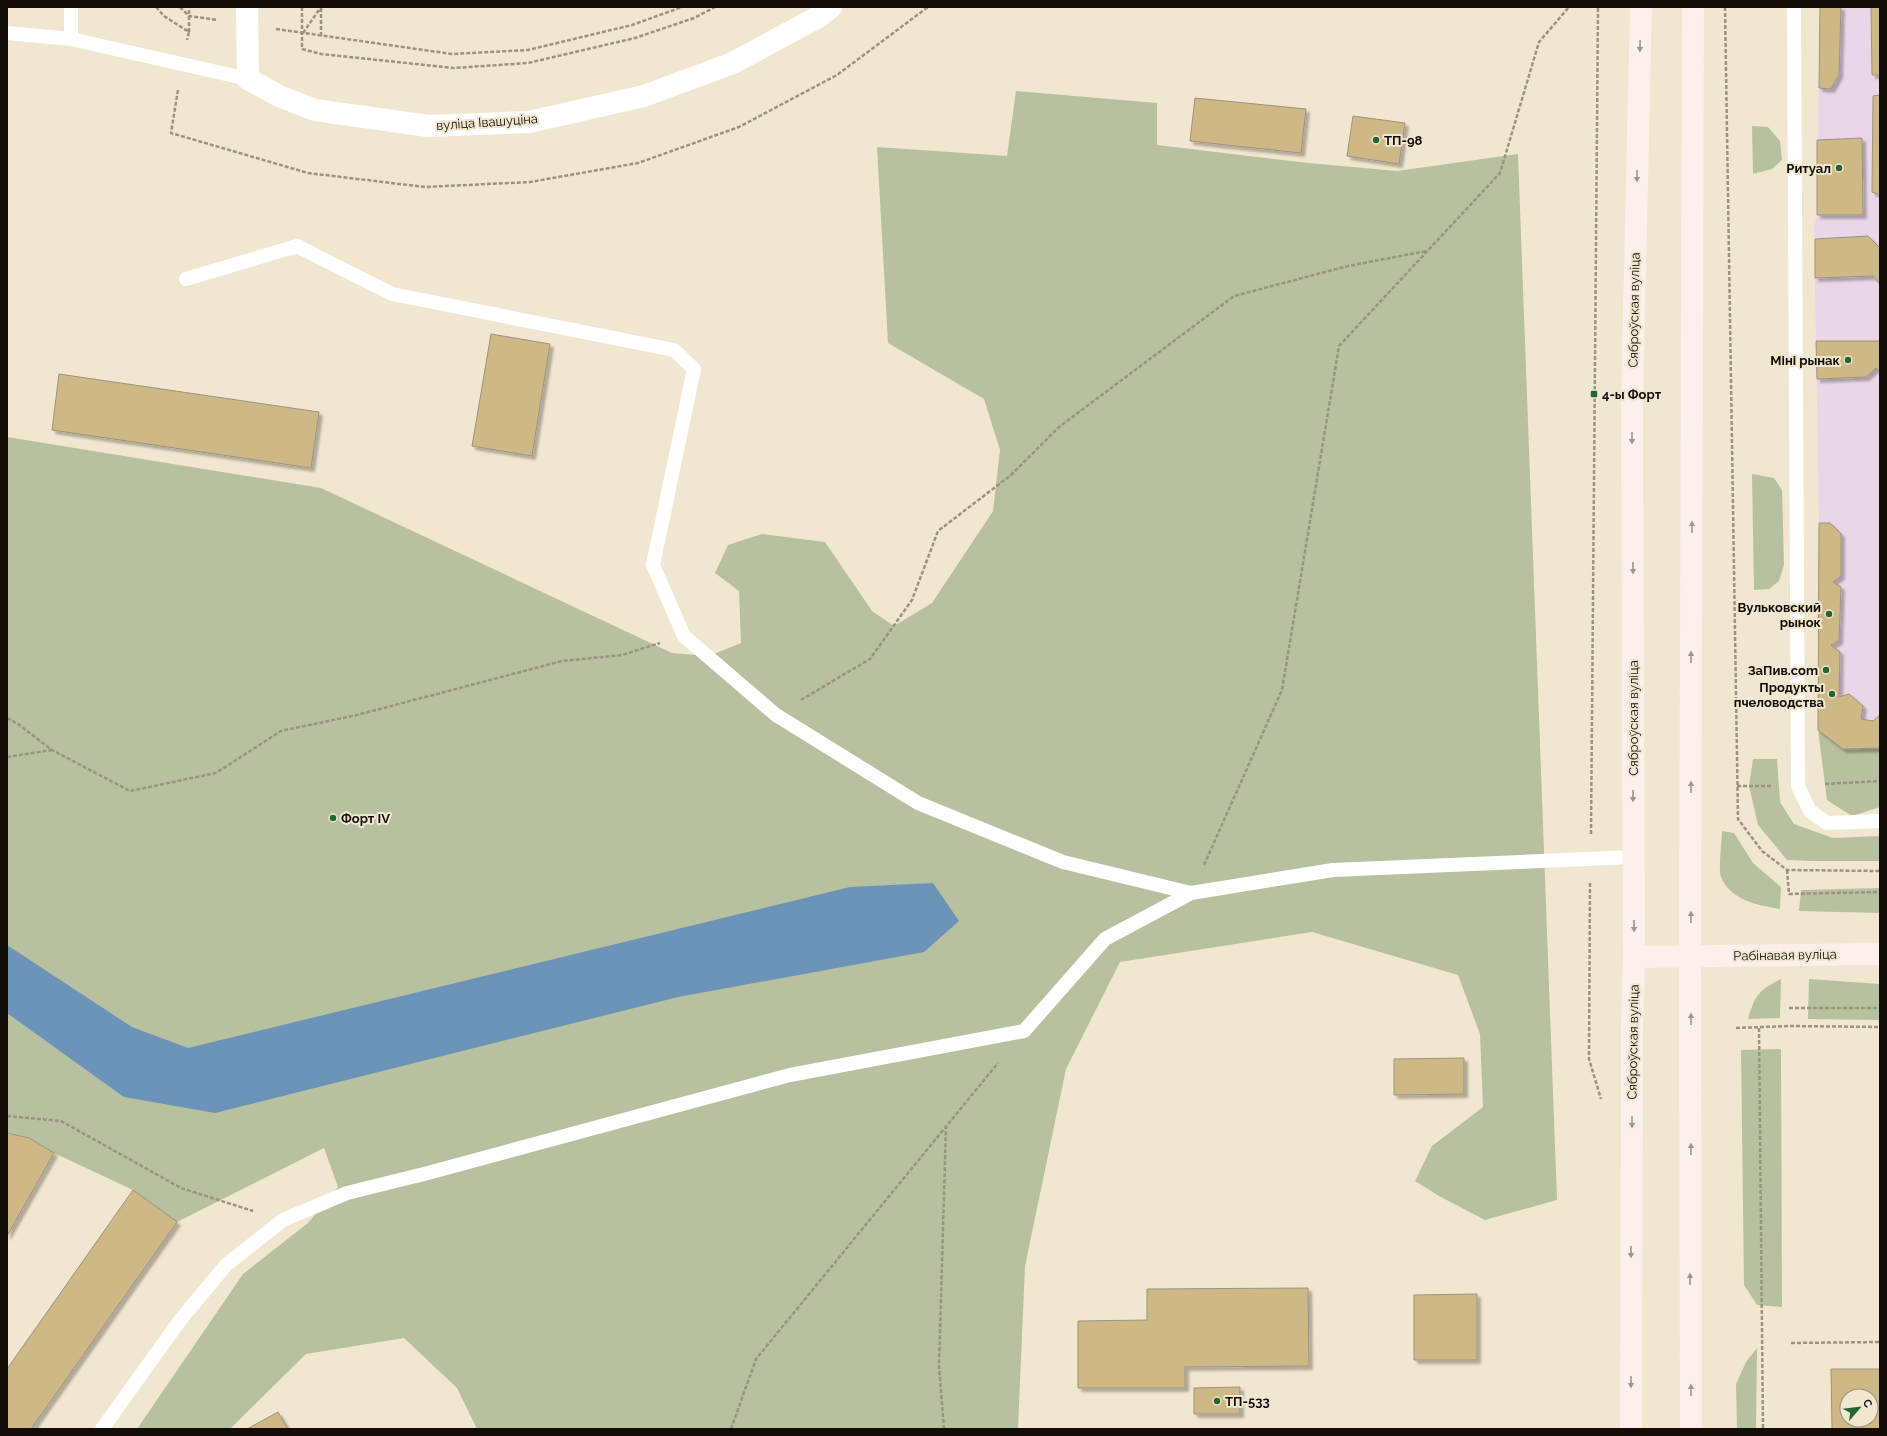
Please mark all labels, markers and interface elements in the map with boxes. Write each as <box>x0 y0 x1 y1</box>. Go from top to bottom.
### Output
one-way arrow <box>1637 40 1643 53</box>
street label: вуліца Івашуціна <box>436 111 538 133</box>
place label: ТП-98 <box>1384 133 1423 148</box>
marker: ТП-98 <box>1371 135 1381 145</box>
place label: Ритуал <box>1786 161 1831 176</box>
marker: Ритуал <box>1834 163 1844 173</box>
one-way arrow <box>1634 170 1640 183</box>
street label: Сяброўская вуліца <box>1625 252 1643 368</box>
place label: Міні рынак <box>1770 353 1841 368</box>
marker: Міні рынак <box>1843 355 1853 365</box>
place label: 4-ы Форт <box>1602 387 1662 402</box>
marker: 4-ы Форт <box>1589 389 1599 399</box>
one-way arrow <box>1629 432 1635 445</box>
one-way arrow <box>1689 520 1695 533</box>
one-way arrow <box>1630 562 1636 575</box>
place label: Вульковский рынок <box>1737 600 1822 630</box>
marker: Вульковский рынок <box>1824 609 1834 619</box>
one-way arrow <box>1688 650 1694 663</box>
street label: Сяброўская вуліца <box>1626 660 1641 776</box>
place label: ЗаПив.com <box>1748 663 1818 678</box>
marker: ЗаПив.com <box>1821 665 1831 675</box>
place label: Продукты пчеловодства <box>1734 680 1825 710</box>
marker: Продукты пчеловодства <box>1827 689 1837 699</box>
one-way arrow <box>1688 780 1694 793</box>
one-way arrow <box>1630 790 1636 803</box>
place label: Форт IV <box>341 811 390 826</box>
marker: Форт IV <box>328 813 338 823</box>
one-way arrow <box>1688 910 1694 923</box>
one-way arrow <box>1631 920 1637 933</box>
street label: Рабінавая вуліца <box>1733 947 1837 963</box>
street label: Сяброўская вуліца <box>1624 984 1642 1100</box>
one-way arrow <box>1688 1012 1694 1025</box>
one-way arrow <box>1629 1116 1635 1129</box>
one-way arrow <box>1688 1142 1694 1155</box>
one-way arrow <box>1628 1246 1634 1259</box>
one-way arrow <box>1687 1272 1693 1285</box>
one-way arrow <box>1628 1376 1634 1389</box>
one-way arrow <box>1688 1383 1694 1396</box>
north arrow <box>1839 1388 1879 1428</box>
place label: ТП-533 <box>1225 1394 1270 1409</box>
marker: ТП-533 <box>1212 1396 1222 1406</box>
text: С <box>1860 1397 1875 1410</box>

